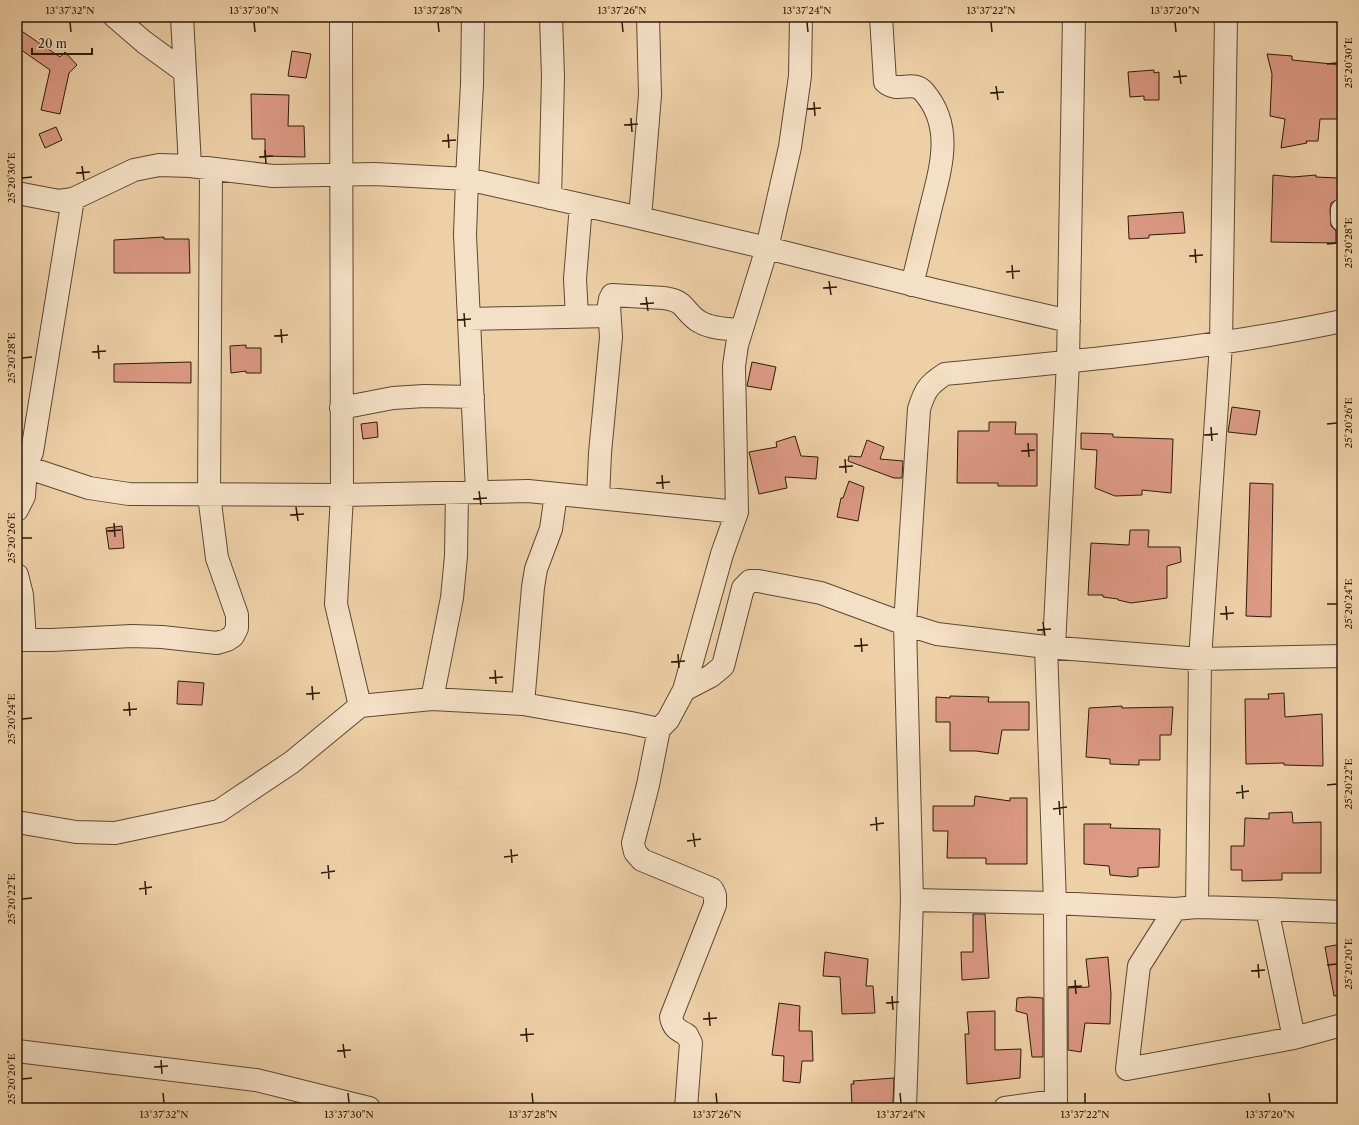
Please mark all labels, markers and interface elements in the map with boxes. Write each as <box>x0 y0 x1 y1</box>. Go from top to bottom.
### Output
text: 13°37'32"N <box>46 4 94 17</box>
text: 13°37'30"N <box>229 4 279 17</box>
text: 13°37'28"N <box>413 4 463 17</box>
text: 13°37'26"N <box>598 4 647 17</box>
text: 13°37'24"N <box>783 4 832 17</box>
text: 13°37'22"N <box>966 4 1016 17</box>
text: 13°37'20"N <box>1150 4 1200 17</box>
scale bar <box>32 30 92 56</box>
text: 20 m <box>38 36 67 51</box>
text: 25°20'30"E <box>1342 37 1355 89</box>
text: 25°20'30"E <box>5 152 18 204</box>
text: 25°20'28"E <box>1342 217 1355 269</box>
text: 25°20'28"E <box>5 332 18 384</box>
text: 25°20'26"E <box>1342 398 1355 448</box>
text: 25°20'26"E <box>5 513 18 563</box>
text: 25°20'24"E <box>1342 579 1355 629</box>
text: 25°20'24"E <box>5 694 18 744</box>
text: 25°20'22"E <box>1342 758 1355 809</box>
text: 25°20'22"E <box>5 873 18 924</box>
text: 25°20'20"E <box>1342 938 1355 990</box>
text: 25°20'20"E <box>5 1053 18 1105</box>
text: 13°37'32"N <box>140 1108 188 1121</box>
text: 13°37'30"N <box>324 1108 374 1121</box>
text: 13°37'28"N <box>508 1108 558 1121</box>
text: 13°37'26"N <box>693 1108 742 1121</box>
text: 13°37'24"N <box>877 1108 926 1121</box>
text: 13°37'22"N <box>1060 1108 1110 1121</box>
text: 13°37'20"N <box>1245 1108 1295 1121</box>

